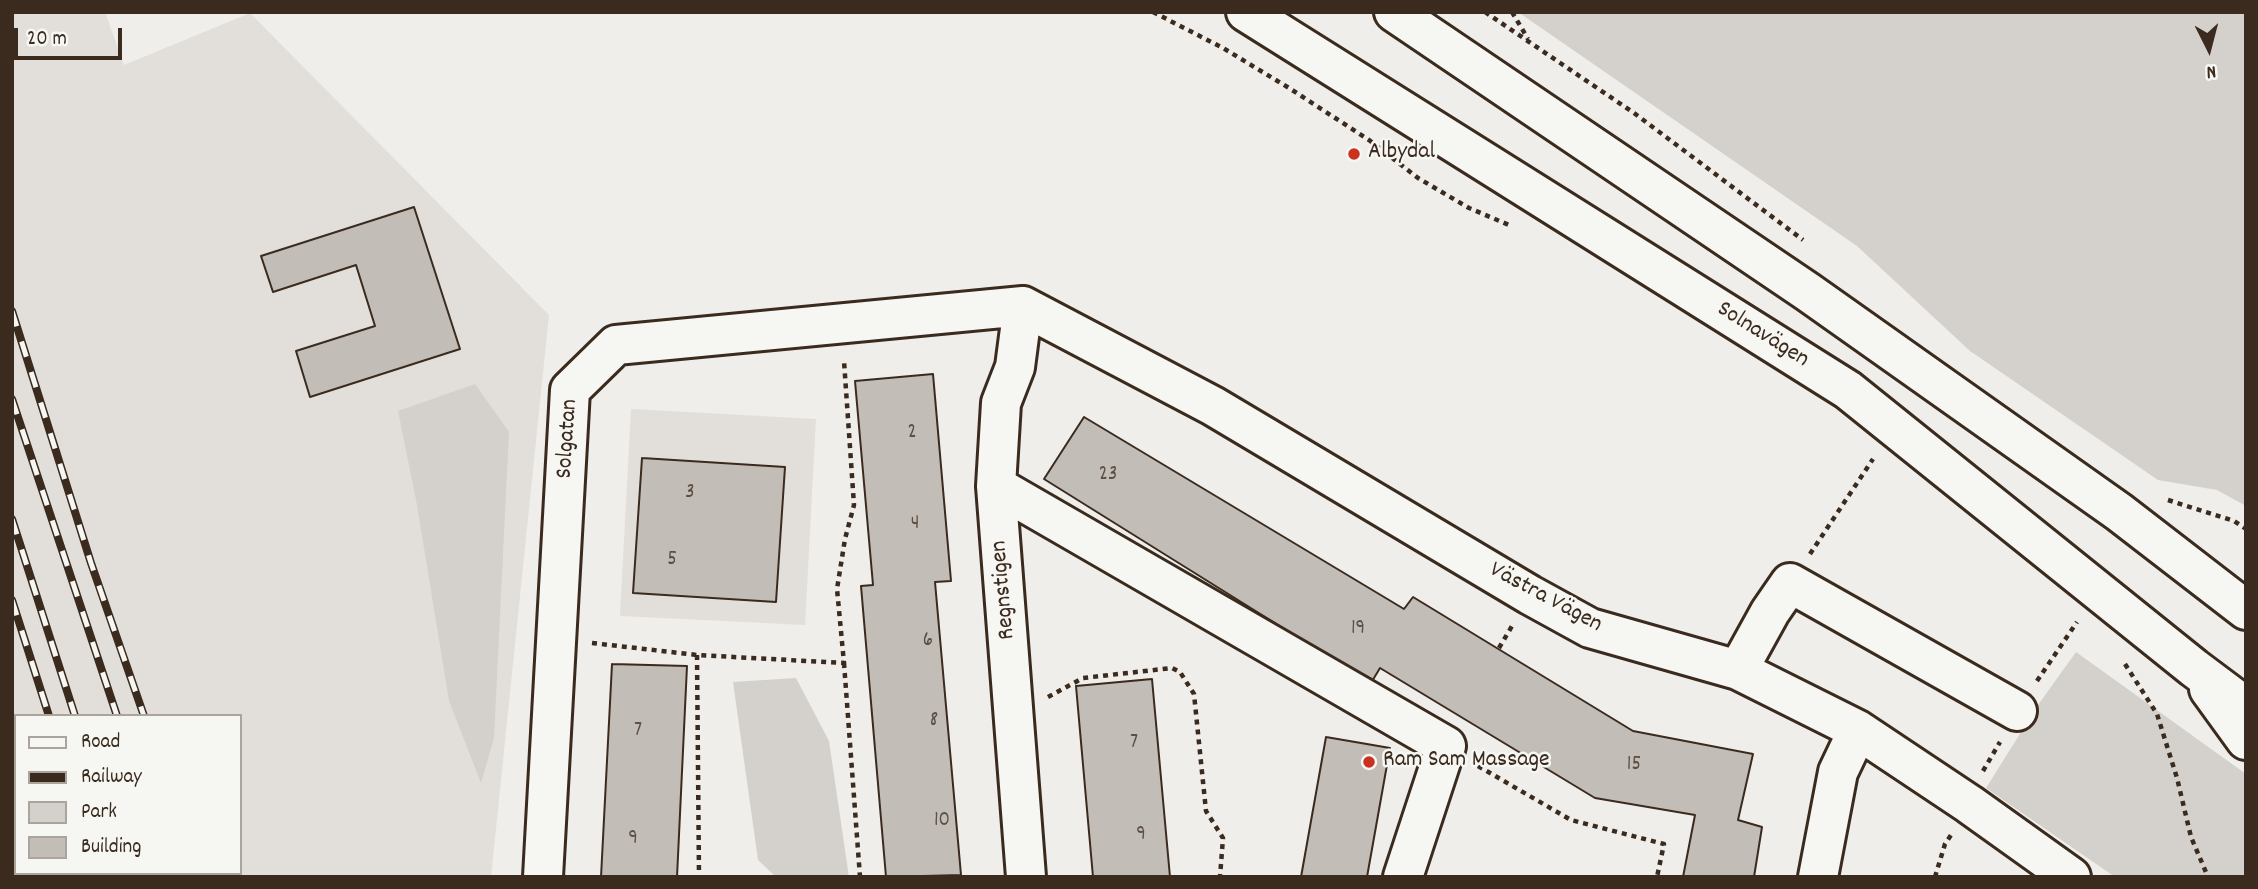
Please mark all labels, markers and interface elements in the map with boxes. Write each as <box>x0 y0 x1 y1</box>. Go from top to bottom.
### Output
scale bar <box>18 14 126 58</box>
north arrow <box>2174 14 2244 84</box>
text: 20 m <box>27 25 67 55</box>
text: N <box>2205 56 2217 84</box>
place label: Albydal <box>1368 140 1435 168</box>
marker: Albydal <box>1346 146 1362 162</box>
street label: Solnavägen <box>1710 296 1814 376</box>
street label: Solgatan <box>552 398 586 480</box>
house number: 2 <box>907 421 917 447</box>
house number: 23 <box>1099 463 1117 489</box>
house number: 3 <box>685 481 695 507</box>
house number: 4 <box>911 512 919 538</box>
street label: Regnstigen <box>986 539 1024 641</box>
house number: 5 <box>667 548 677 574</box>
street label: Västra Vägen <box>1484 557 1606 641</box>
house number: 19 <box>1351 617 1365 643</box>
house number: 6 <box>923 629 933 655</box>
house number: 8 <box>930 709 938 735</box>
legend <box>14 714 242 875</box>
house number: 7 <box>634 719 642 745</box>
text: Road <box>81 728 120 758</box>
house number: 7 <box>1130 731 1138 757</box>
place label: Ram Sam Massage <box>1383 748 1550 776</box>
house number: 15 <box>1627 753 1641 779</box>
marker: Ram Sam Massage <box>1361 754 1377 770</box>
text: Railway <box>81 763 142 793</box>
text: Park <box>81 798 117 828</box>
house number: 10 <box>934 809 950 835</box>
house number: 9 <box>1136 823 1146 849</box>
house number: 9 <box>628 827 638 853</box>
text: Building <box>81 833 141 863</box>

